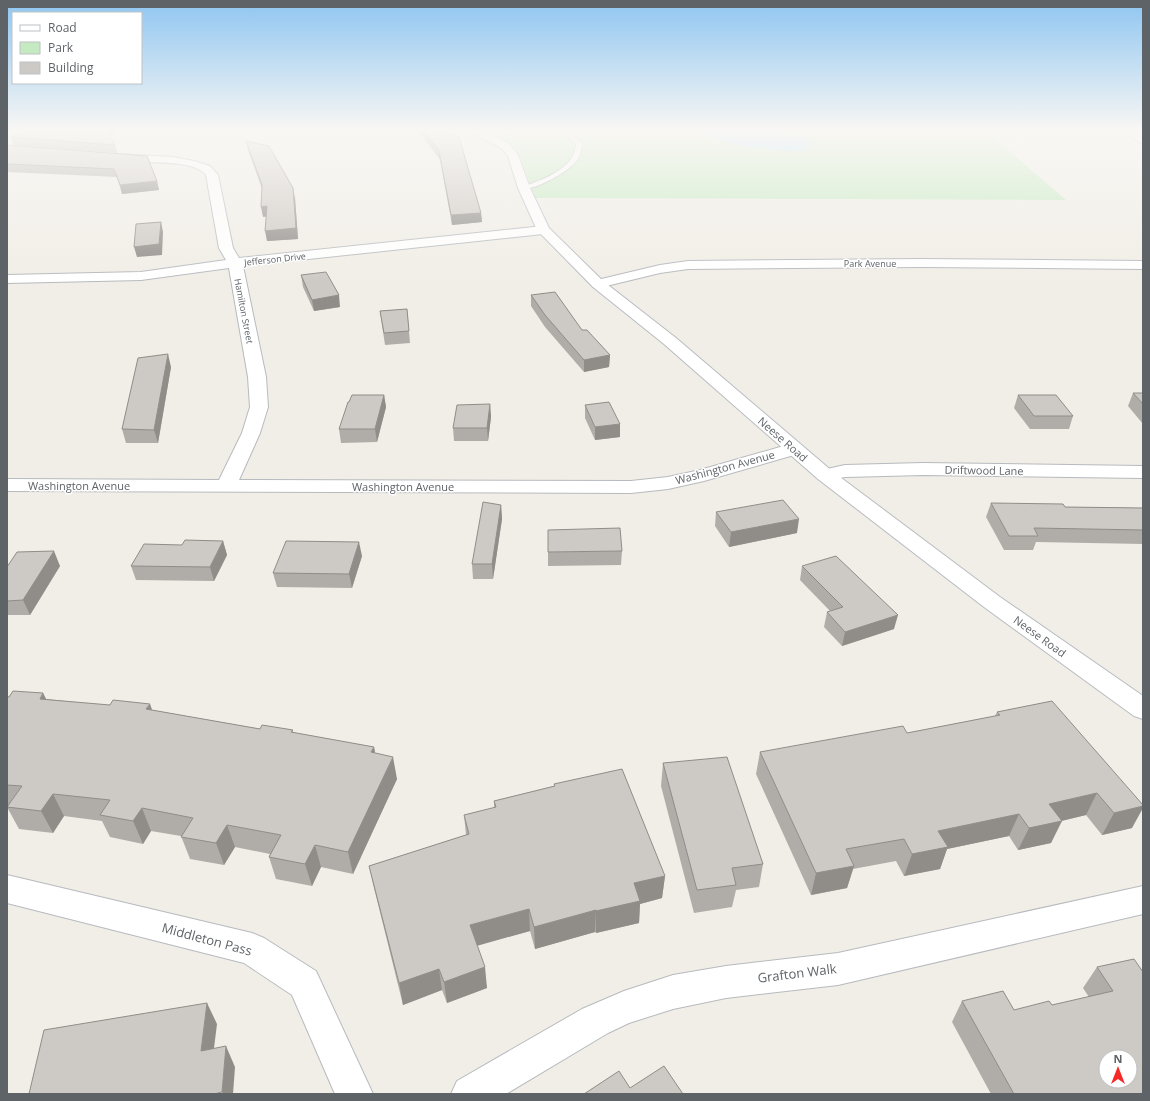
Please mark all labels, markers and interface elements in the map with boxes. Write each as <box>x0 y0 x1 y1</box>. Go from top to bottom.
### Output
legend <box>12 12 142 84</box>
text: Road <box>48 19 77 36</box>
text: Park <box>48 39 74 56</box>
text: Building <box>48 59 94 76</box>
street label: Jefferson Drive <box>243 249 306 269</box>
street label: Park Avenue <box>844 257 896 270</box>
street label: Hamilton Street <box>231 277 257 345</box>
street label: Neese Road <box>755 413 811 465</box>
street label: Washington Avenue <box>674 447 776 487</box>
street label: Driftwood Lane <box>944 462 1024 478</box>
street label: Washington Avenue <box>28 478 130 493</box>
street label: Washington Avenue <box>352 479 454 494</box>
street label: Neese Road <box>1011 612 1069 660</box>
street label: Middleton Pass <box>160 918 254 960</box>
street label: Grafton Walk <box>756 959 838 987</box>
north arrow <box>1098 1049 1138 1089</box>
text: N <box>1114 1051 1122 1066</box>

